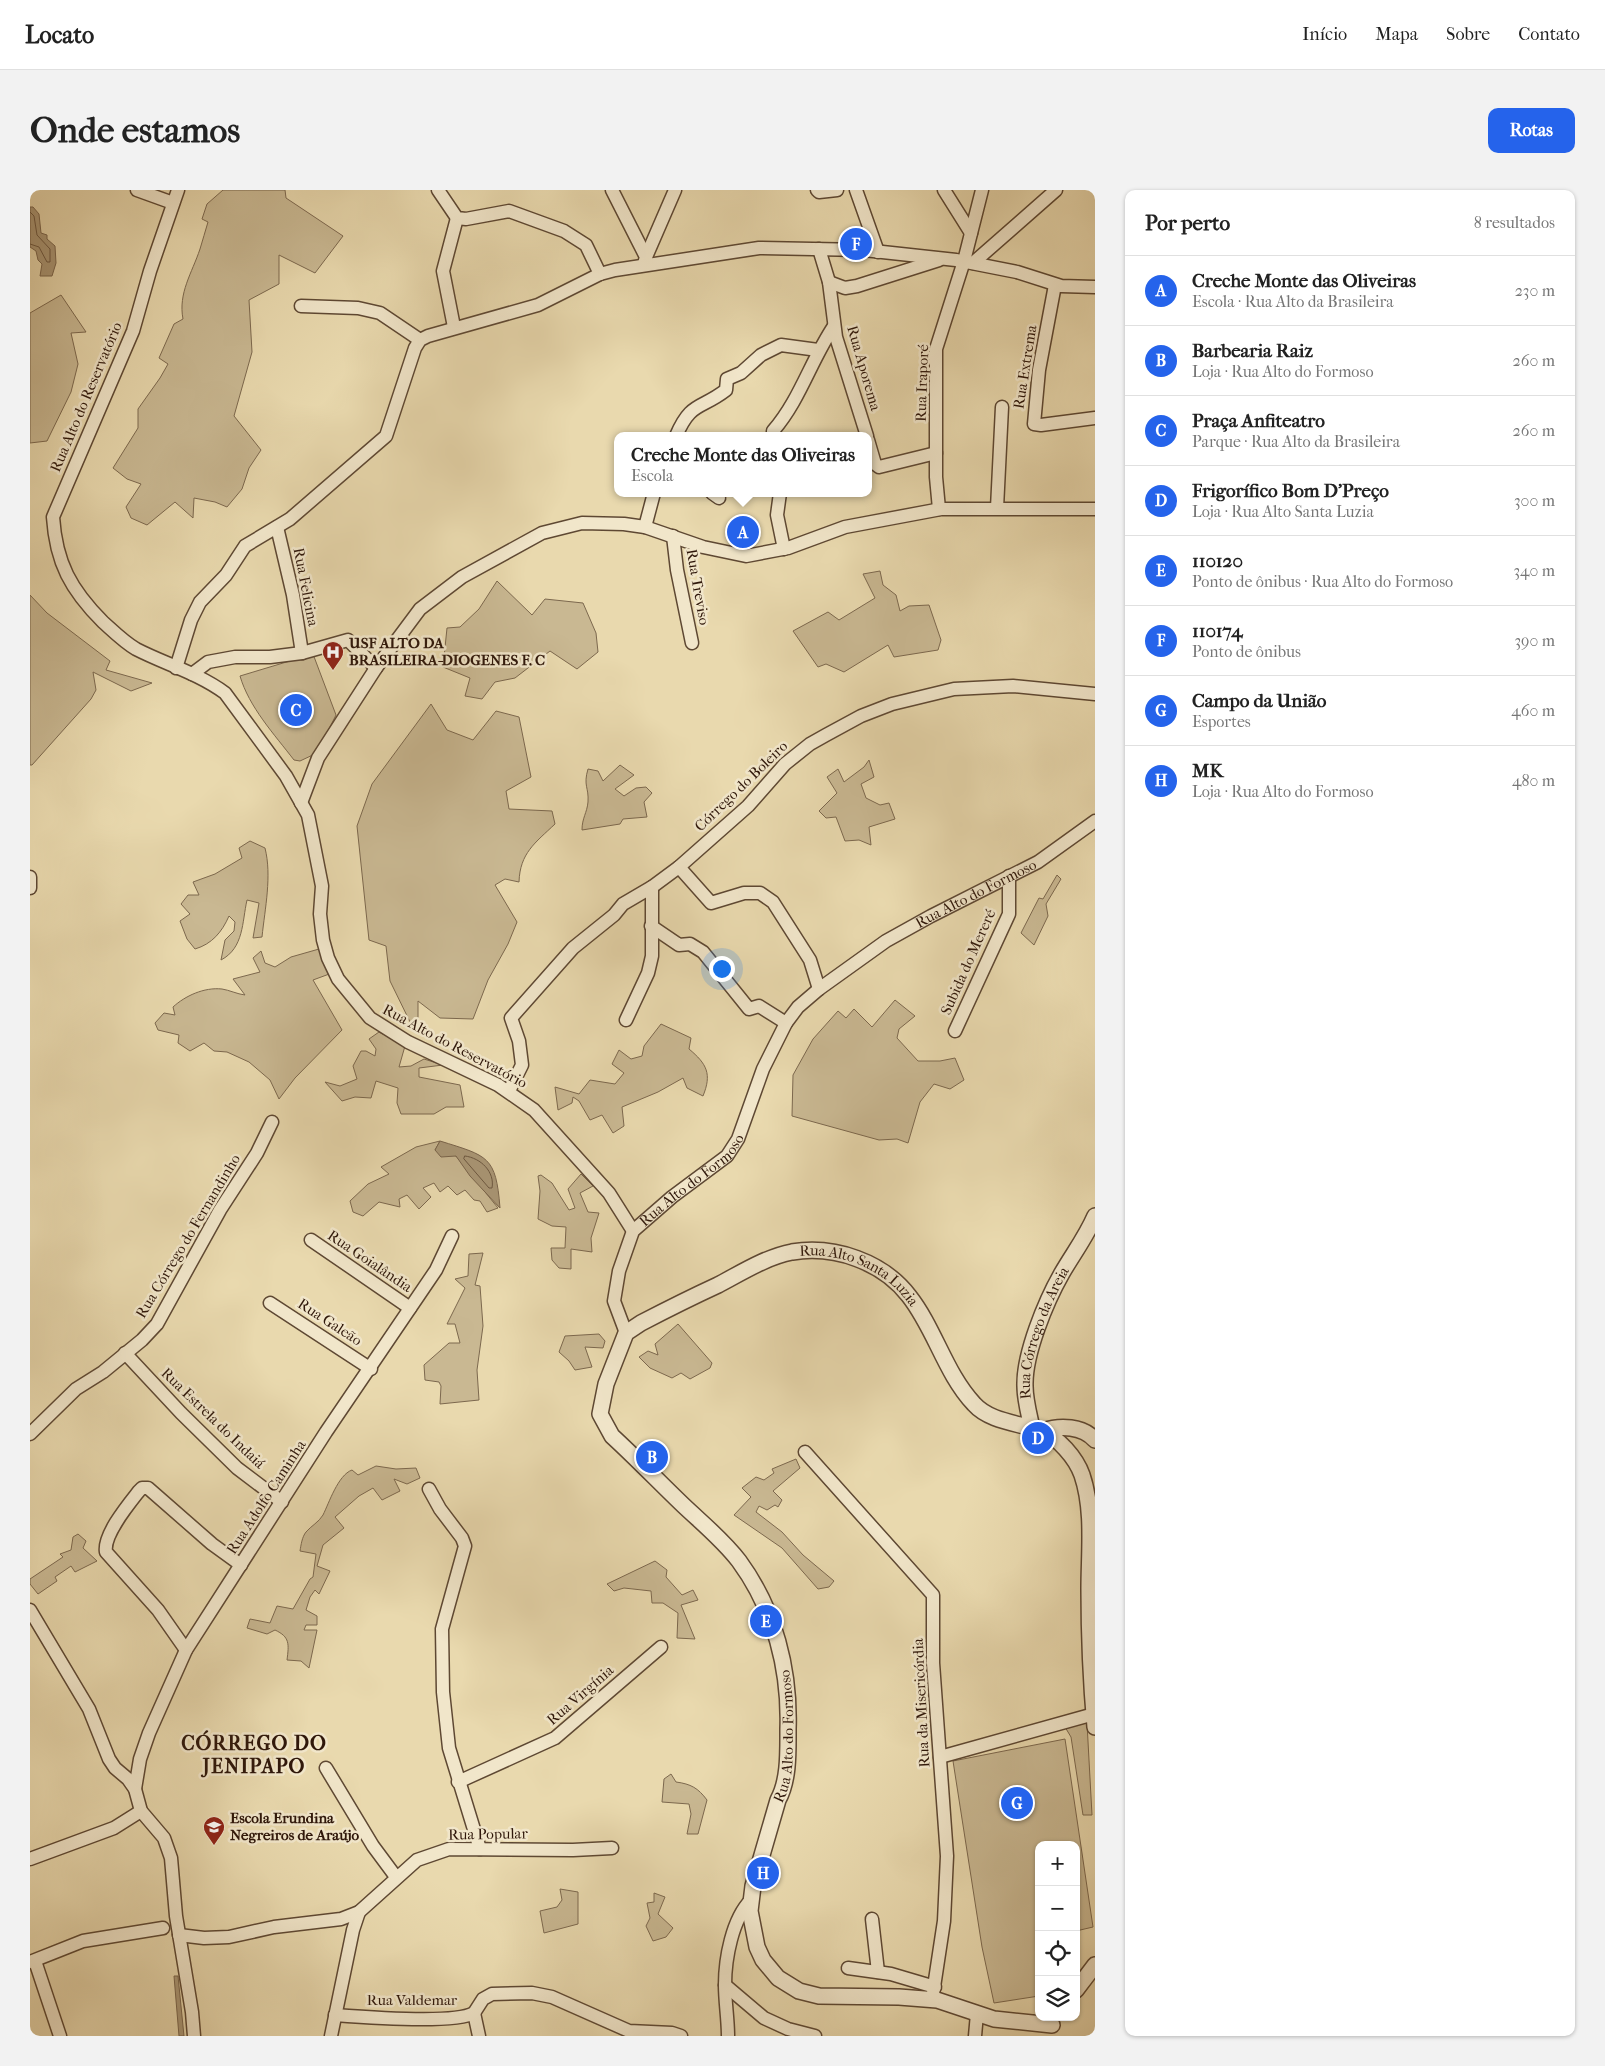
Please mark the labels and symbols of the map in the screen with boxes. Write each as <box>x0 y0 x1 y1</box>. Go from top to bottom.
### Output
pin: F <box>840 225 872 263</box>
street label: Rua Alto do Reservatório <box>46 319 126 475</box>
street label: Rua Aporema <box>843 323 885 414</box>
street label: Rua Extrema <box>1009 323 1041 410</box>
street label: Rua Iraporé <box>912 343 932 422</box>
pin: A <box>727 513 759 551</box>
street label: Rua Felicina <box>290 546 323 629</box>
street label: Rua Treviso <box>682 548 714 627</box>
place label: USF ALTO DA BRASILEIRA-DIOGENES F. C <box>348 634 545 669</box>
hospital icon: USF ALTO DA BRASILEIRA-DIOGENES F. C <box>321 640 345 671</box>
pin: C <box>280 691 312 729</box>
street label: Córrego do Boleiro <box>691 737 792 835</box>
street label: Rua Alto do Formoso <box>912 855 1040 932</box>
street label: Subida do Mereré <box>937 906 1000 1018</box>
your location <box>709 956 735 982</box>
street label: Rua Alto do Reservatório <box>380 1000 531 1092</box>
street label: Rua Alto do Formoso <box>636 1132 748 1230</box>
street label: Rua Córrego do Fernandinho <box>132 1150 244 1321</box>
street label: Rua Goialândia <box>324 1226 417 1296</box>
street label: Rua Alto Santa Luzia <box>799 1241 923 1310</box>
street label: Rua Córrego da Areia <box>1016 1262 1073 1400</box>
street label: Rua Galeão <box>295 1295 366 1350</box>
street label: Rua Estrela do Indaiá <box>157 1364 269 1473</box>
pin: D <box>1022 1419 1054 1457</box>
street label: Rua Adolfo Caminha <box>222 1436 310 1557</box>
pin: B <box>636 1438 668 1476</box>
pin: E <box>750 1602 782 1640</box>
street label: Rua da Misericórdia <box>909 1637 933 1768</box>
street label: Rua Virgínia <box>543 1660 618 1729</box>
street label: Rua Alto do Formoso <box>769 1668 797 1805</box>
district label: CÓRREGO DO JENIPAPO <box>181 1730 327 1778</box>
pin: G <box>1001 1784 1033 1822</box>
place label: Escola Erundina Negreiros de Araújo <box>230 1809 359 1844</box>
school or university icon: Escola Erundina Negreiros de Araújo <box>202 1815 226 1846</box>
street label: Rua Popular <box>448 1824 529 1844</box>
pin: H <box>747 1854 779 1892</box>
street label: Rua Valdemar <box>367 1991 458 2009</box>

